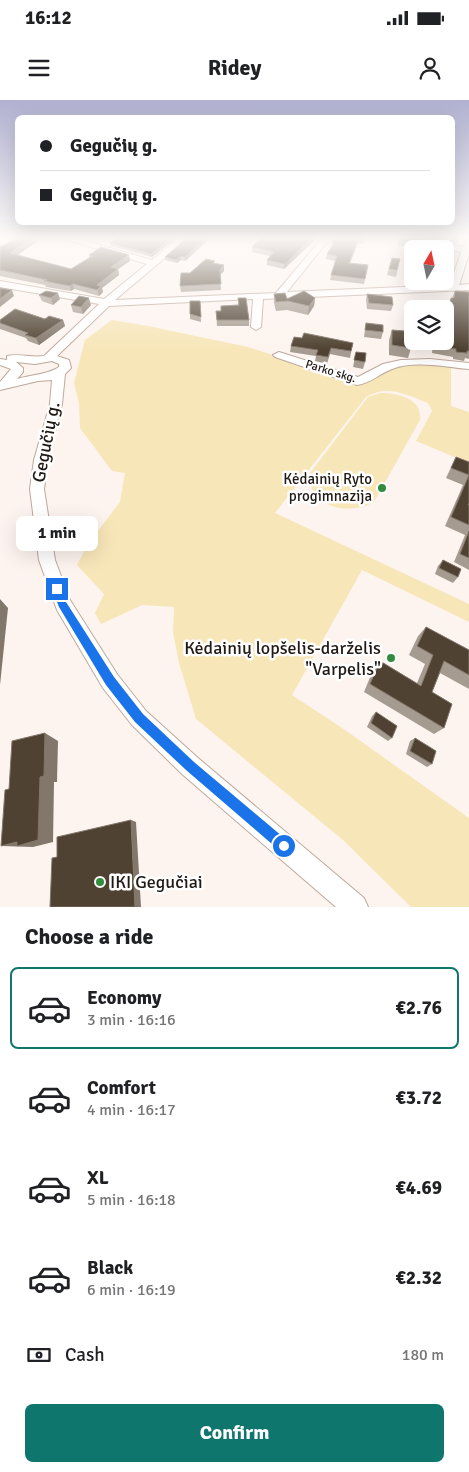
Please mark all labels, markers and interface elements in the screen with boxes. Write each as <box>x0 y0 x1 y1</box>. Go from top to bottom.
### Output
text: 16:12 <box>25 6 72 30</box>
icon: menu <box>25 54 53 82</box>
text: Ridey <box>208 54 261 81</box>
icon: person <box>416 54 444 82</box>
text: Gegučių g. <box>70 134 158 158</box>
text: Gegučių g. <box>70 183 158 207</box>
north arrow <box>404 240 454 290</box>
map controls <box>404 240 454 350</box>
button: layers <box>404 300 454 350</box>
street label: Parko skg. <box>304 357 358 386</box>
street label: Gegučių g. <box>27 400 65 484</box>
place label: Kėdainių Ryto progimnazija <box>283 470 372 505</box>
marker: Kėdainių Ryto progimnazija <box>376 482 388 494</box>
callout: 1 min <box>16 516 98 552</box>
text: 1 min <box>38 523 76 543</box>
route end <box>46 578 68 600</box>
place label: Kėdainių lopšelis-darželis "Varpelis" <box>184 637 381 680</box>
marker: Kėdainių lopšelis-darželis "Varpelis" <box>385 652 397 664</box>
route start <box>273 835 295 857</box>
place label: IKI Gegučiai <box>110 871 203 893</box>
marker: IKI Gegučiai <box>94 876 106 888</box>
text: Choose a ride <box>25 923 153 950</box>
icon: car <box>27 986 72 1031</box>
text: Economy <box>87 986 161 1010</box>
text: €2.76 <box>396 996 442 1020</box>
text: 3 min · 16:16 <box>87 1010 176 1030</box>
icon: car <box>27 1076 72 1121</box>
text: Comfort <box>87 1076 156 1100</box>
text: €3.72 <box>396 1086 442 1110</box>
text: 4 min · 16:17 <box>87 1100 176 1120</box>
icon: car <box>27 1166 72 1211</box>
text: XL <box>87 1166 109 1190</box>
text: €4.69 <box>396 1176 442 1200</box>
text: 5 min · 16:18 <box>87 1190 176 1210</box>
icon: car <box>27 1256 72 1301</box>
text: Black <box>87 1256 133 1280</box>
text: €2.32 <box>396 1266 442 1290</box>
text: 6 min · 16:19 <box>87 1280 176 1300</box>
icon: cash <box>25 1341 53 1369</box>
text: Cash <box>65 1343 105 1367</box>
text: 180 m <box>402 1345 444 1365</box>
button: Confirm <box>25 1404 444 1462</box>

